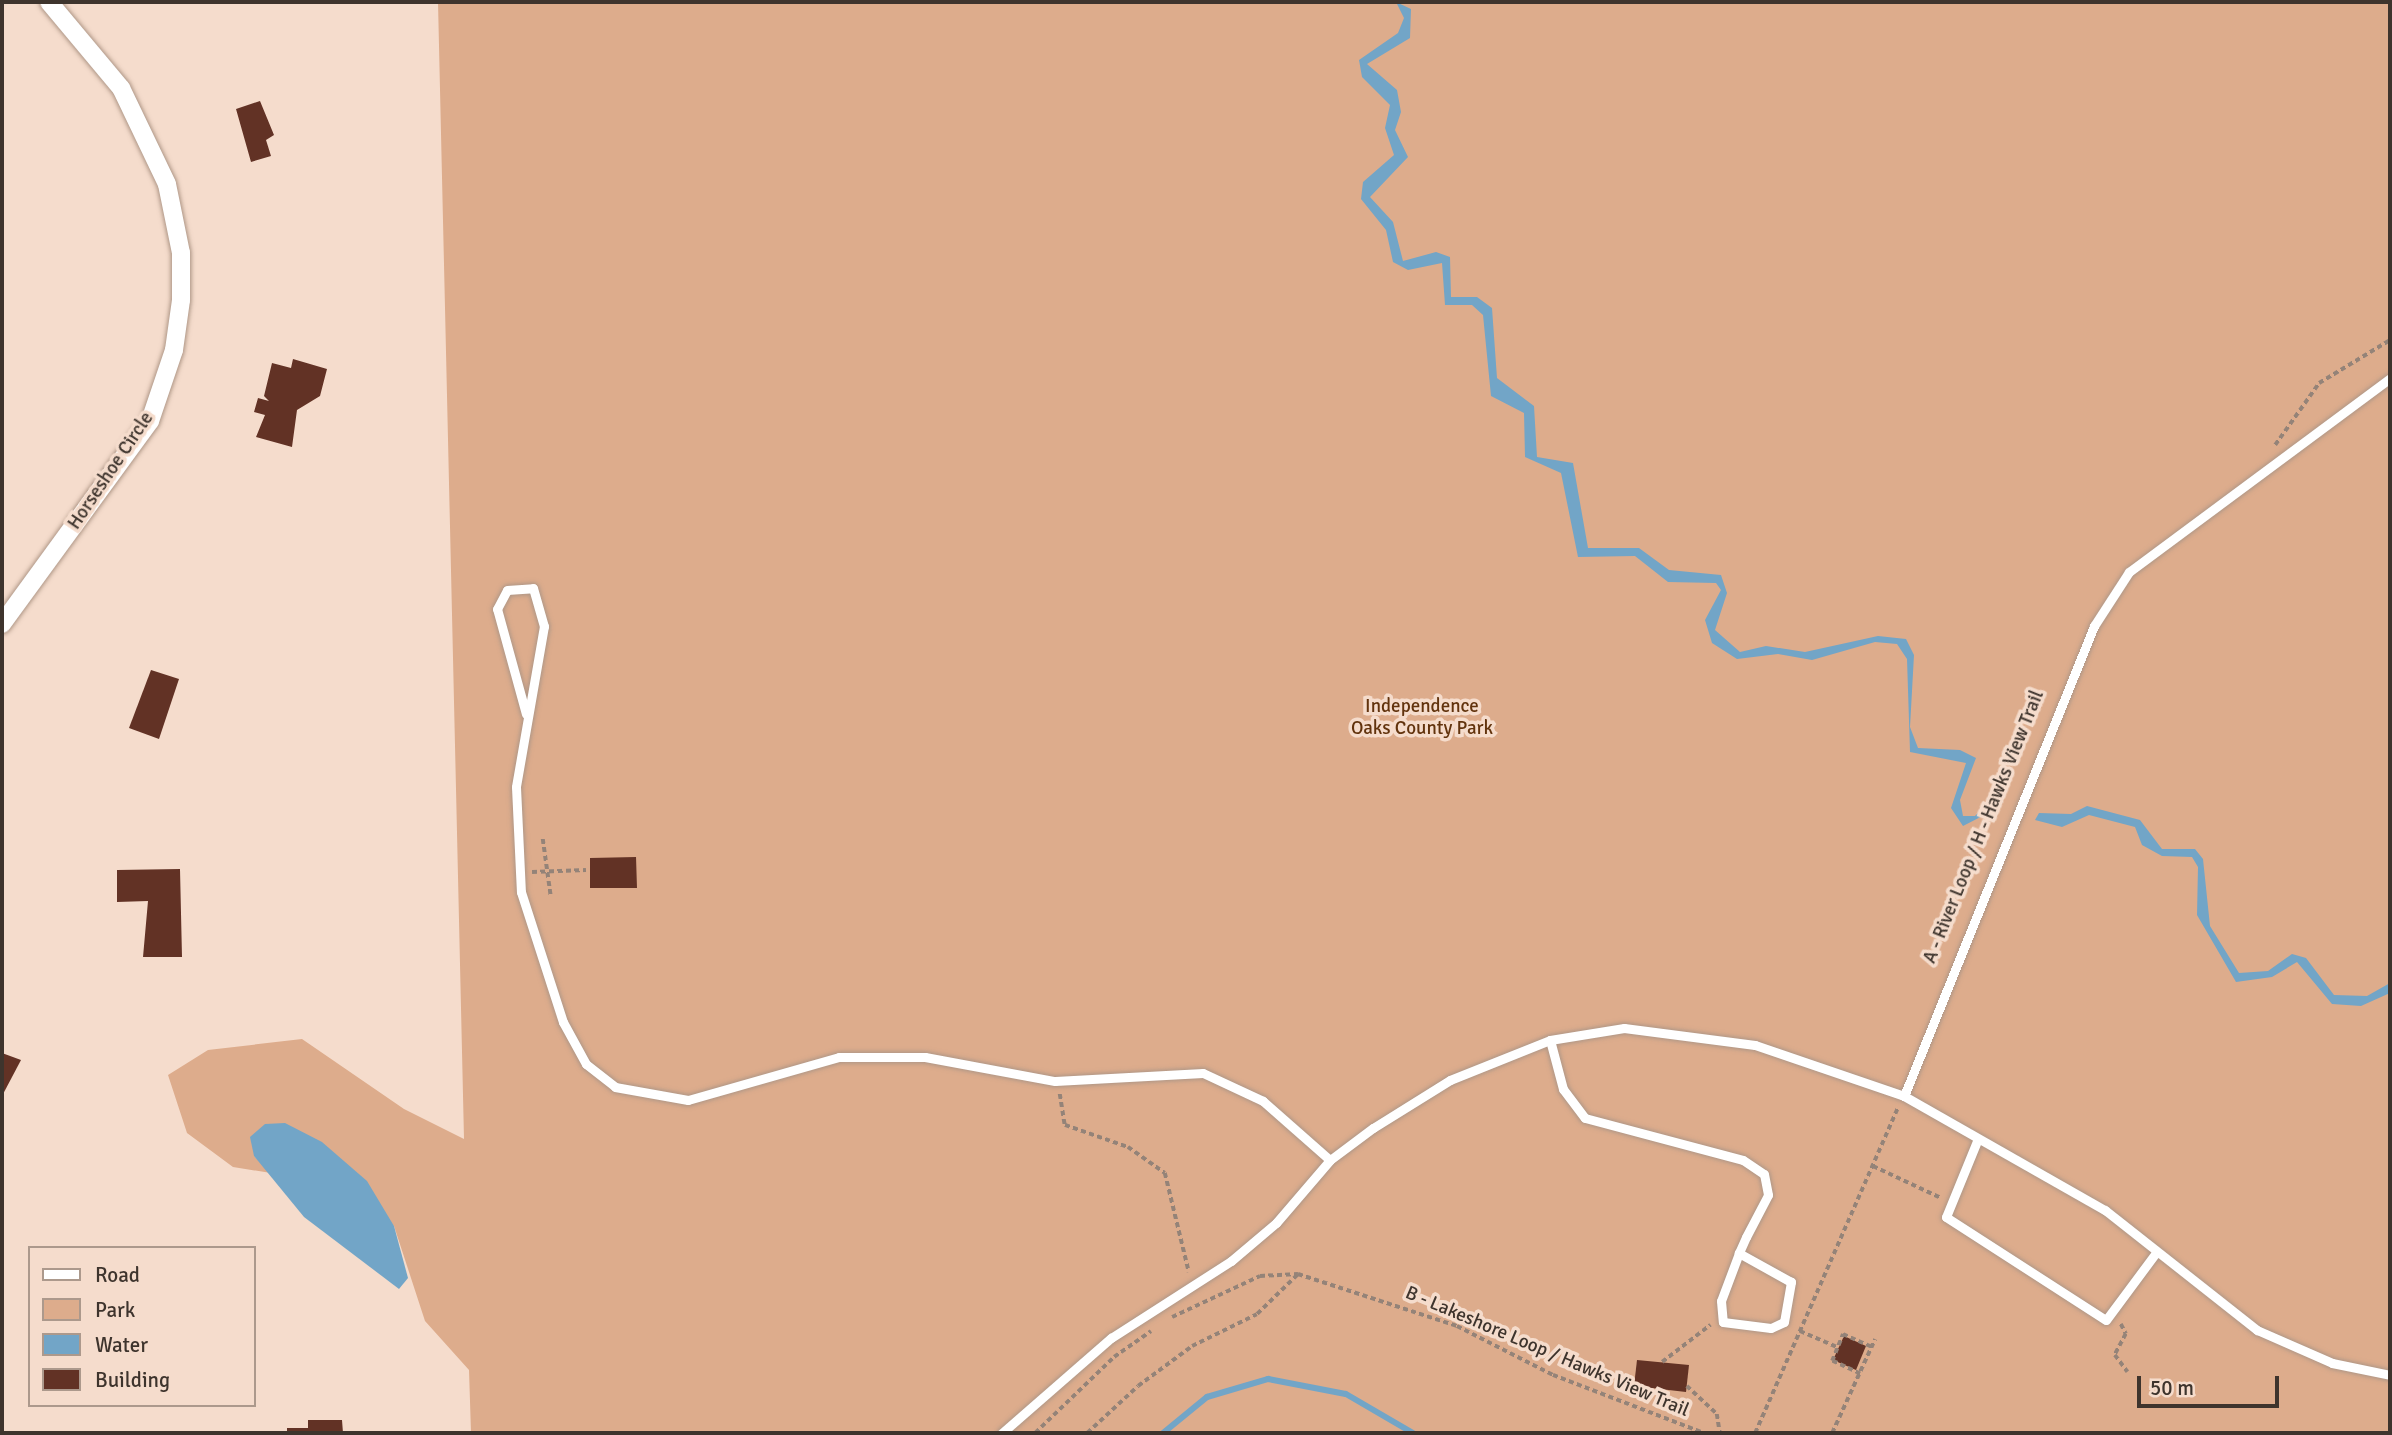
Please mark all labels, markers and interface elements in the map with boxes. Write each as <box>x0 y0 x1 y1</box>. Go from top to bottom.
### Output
street label: Horseshoe Circle <box>63 408 159 534</box>
street label: A - River Loop / H - Hawks View Trail <box>1919 687 2049 967</box>
park label: Independence Oaks County Park <box>1351 696 1493 740</box>
legend <box>28 1246 256 1407</box>
text: Road <box>95 1262 140 1288</box>
street label: B - Lakeshore Loop / Hawks View Trail <box>1402 1282 1692 1422</box>
text: Park <box>95 1297 135 1323</box>
text: Water <box>95 1332 148 1358</box>
scale bar <box>2140 1362 2282 1406</box>
text: Building <box>95 1367 170 1393</box>
text: 50 m <box>2150 1375 2194 1401</box>

